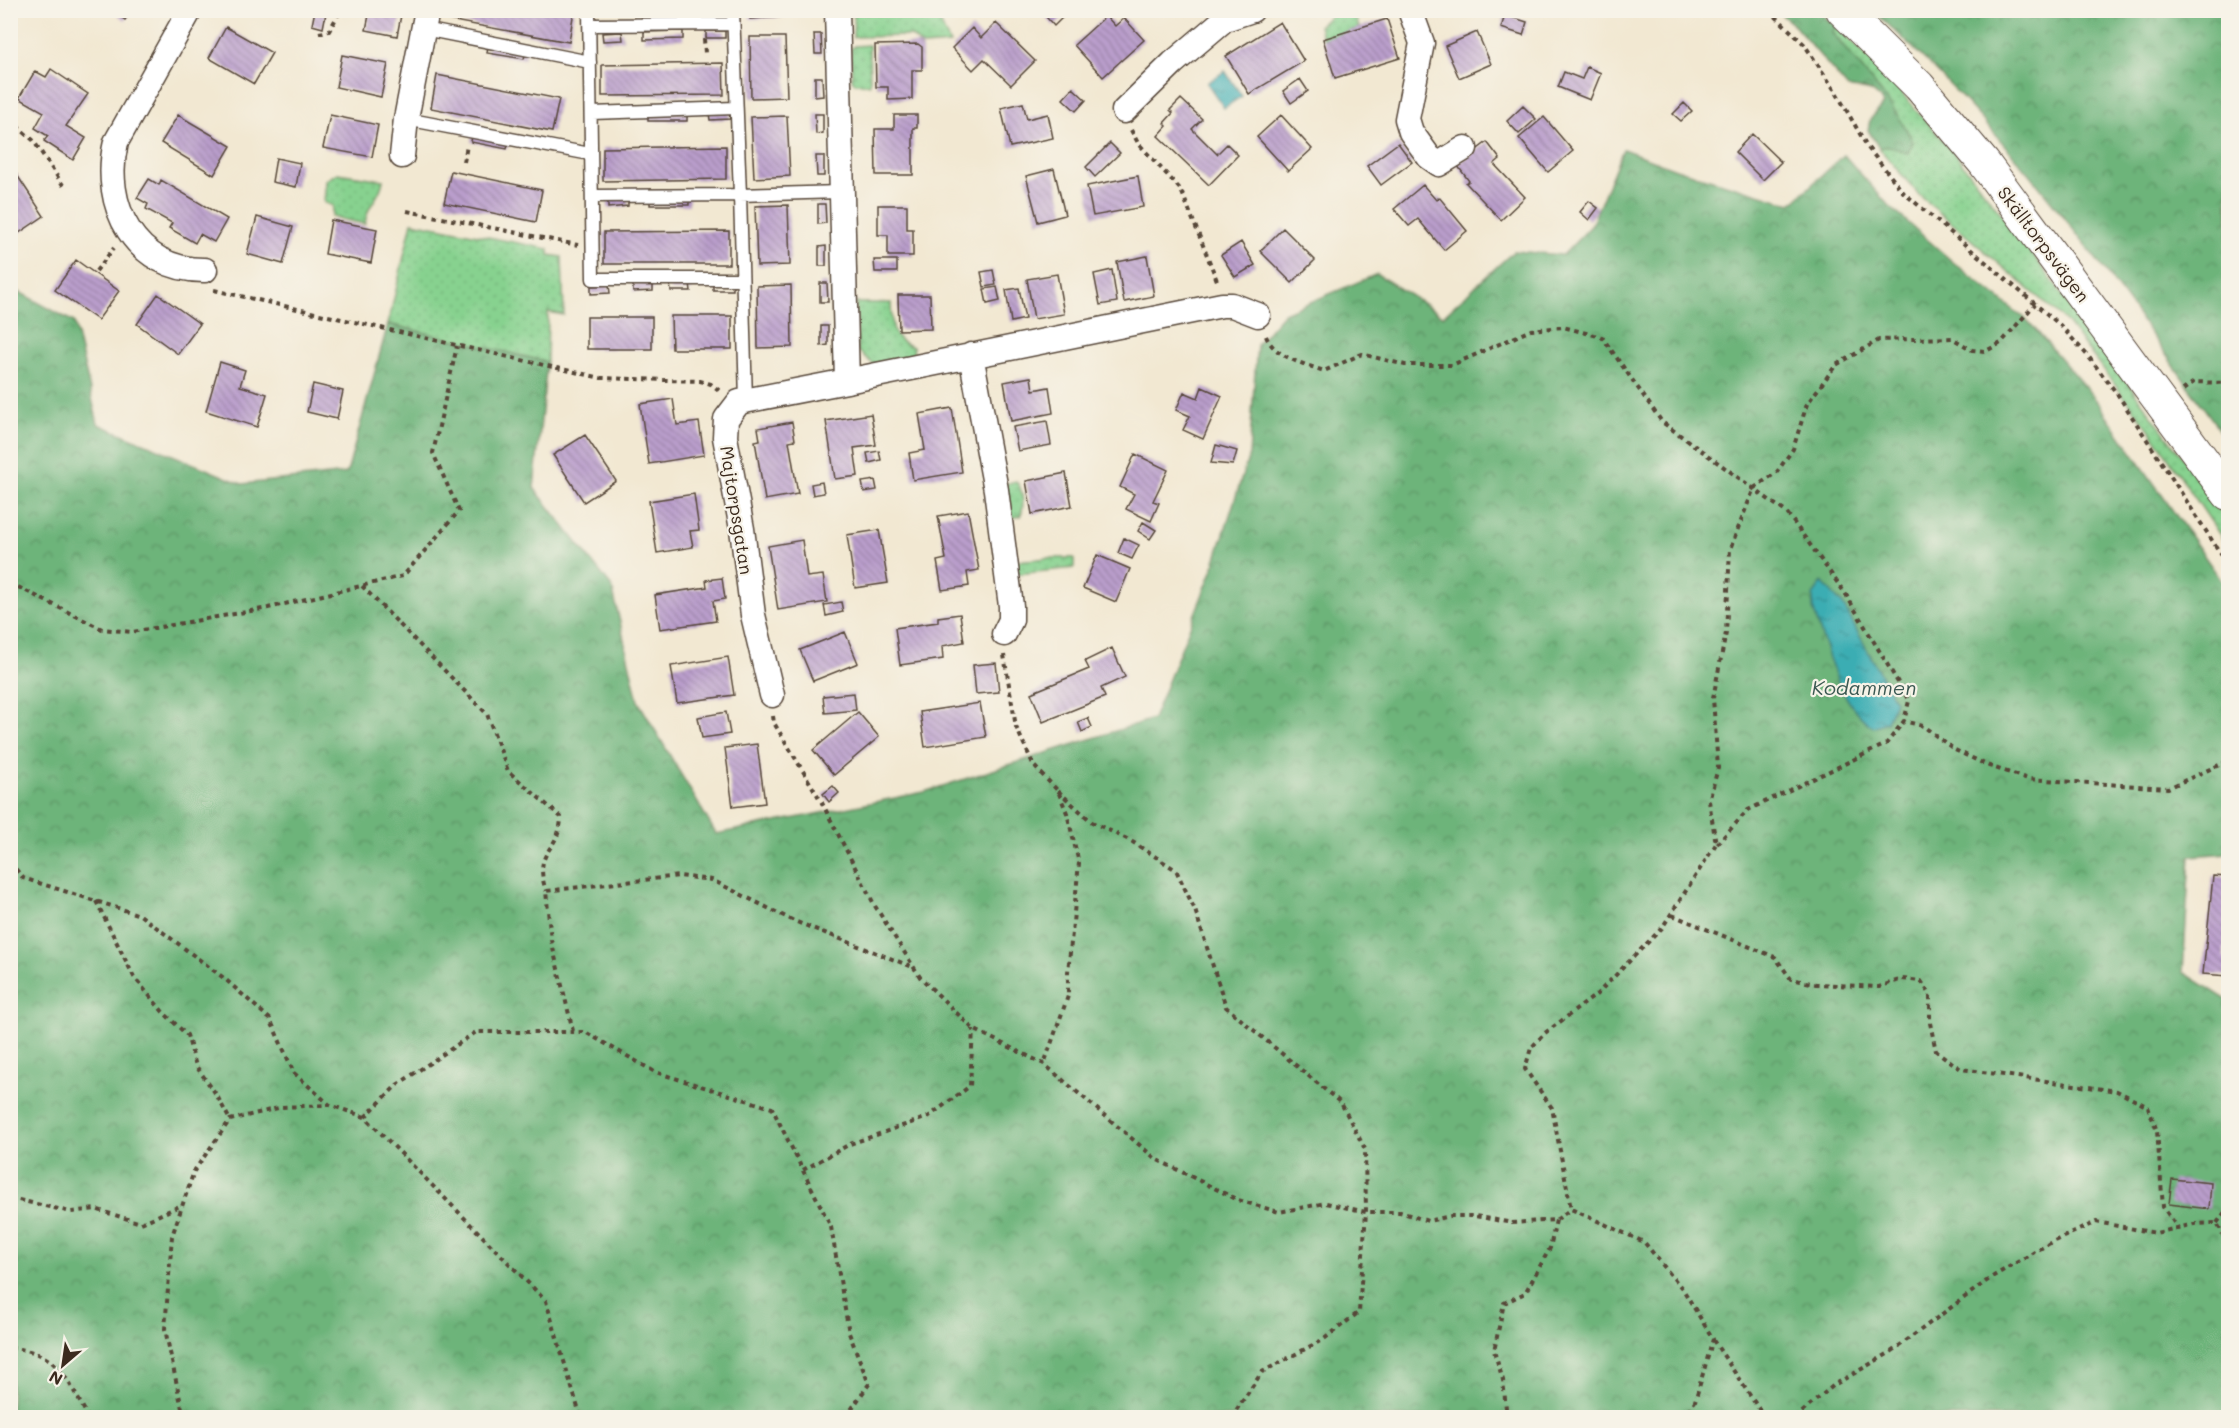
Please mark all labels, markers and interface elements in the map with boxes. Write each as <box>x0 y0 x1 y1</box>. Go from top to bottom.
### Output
street label: Skälltorpsvägen <box>1993 181 2095 307</box>
street label: Majtorpsgatan <box>715 444 759 576</box>
water label: Kodammen <box>1812 674 1916 700</box>
north arrow <box>33 1335 93 1395</box>
text: N <box>45 1366 66 1391</box>

